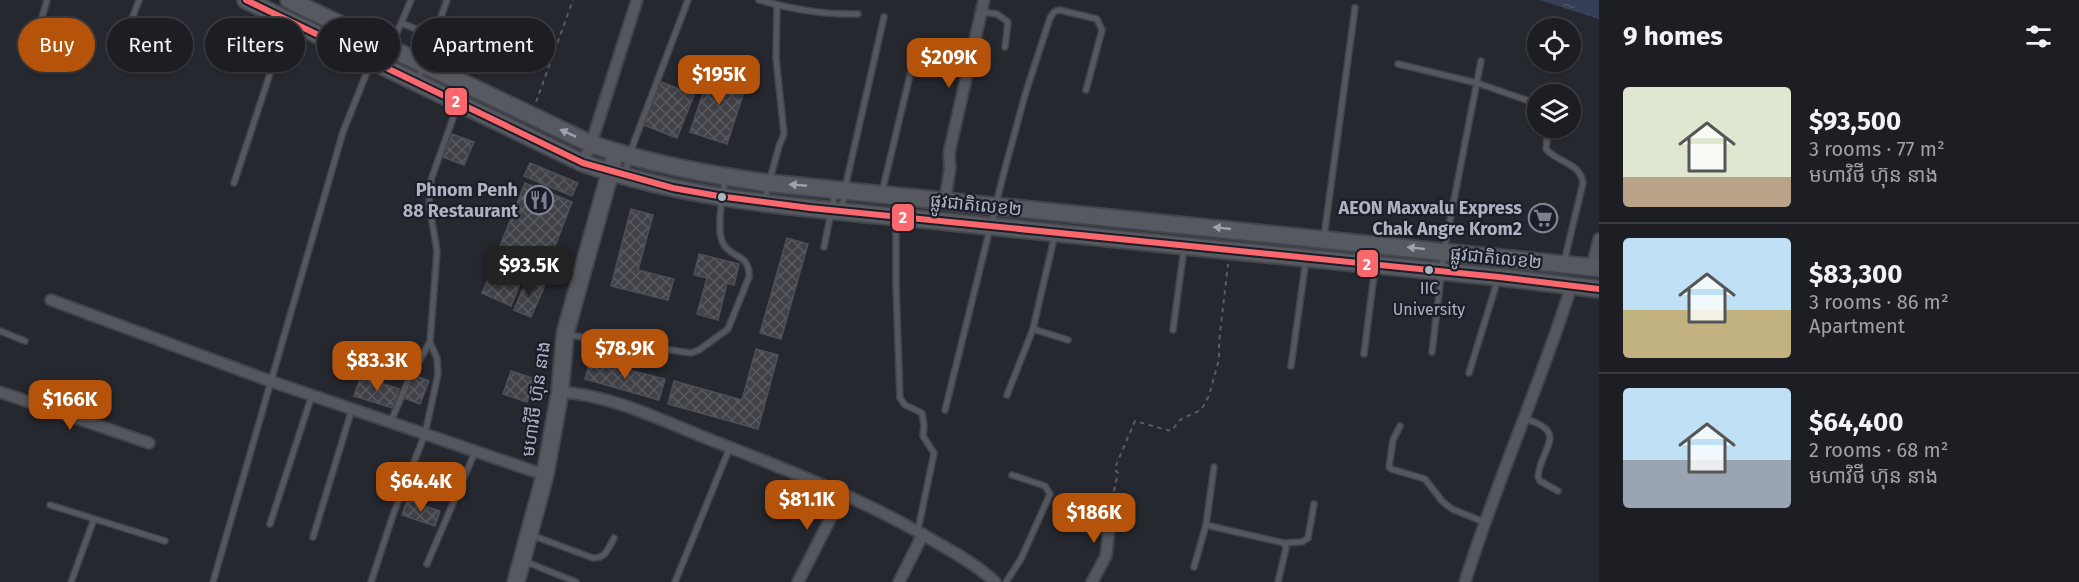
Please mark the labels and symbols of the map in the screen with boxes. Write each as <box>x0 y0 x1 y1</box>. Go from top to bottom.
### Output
pin: $209K <box>907 38 991 89</box>
pin: $195K <box>677 55 761 106</box>
line badge: 2 <box>444 87 468 116</box>
text: 2 <box>452 92 460 111</box>
one-way arrow <box>559 129 576 138</box>
place label: Phnom Penh 88 Restaurant <box>403 179 519 222</box>
one-way arrow <box>788 180 807 190</box>
restaurant icon: Phnom Penh 88 Restaurant <box>523 184 555 216</box>
street label: ផ្លូវជាតិលេខ២ <box>928 189 1023 226</box>
unlabelled marker <box>716 191 728 203</box>
place label: AEON Maxvalu Express Chak Angre Krom2 <box>1338 197 1522 240</box>
supermarket icon: AEON Maxvalu Express Chak Angre Krom2 <box>1527 202 1559 234</box>
line badge: 2 <box>891 203 915 232</box>
text: 2 <box>899 208 907 227</box>
one-way arrow <box>1212 223 1231 233</box>
street label: ផ្លូវជាតិលេខ២ <box>1448 242 1543 279</box>
one-way arrow <box>1406 244 1425 253</box>
pin: $93.5K <box>480 246 578 297</box>
line badge: 2 <box>1356 249 1379 278</box>
text: 2 <box>1363 255 1371 274</box>
marker: IIC University <box>1423 264 1435 276</box>
place label: IIC University <box>1393 279 1465 319</box>
pin: $78.9K <box>576 329 674 380</box>
street label: មហាវិថី ហ៊ុន នាង <box>516 340 556 458</box>
pin: $83.3K <box>328 341 426 392</box>
pin: $166K <box>28 380 112 431</box>
pin: $64.4K <box>372 462 470 513</box>
pin: $81.1K <box>758 480 856 531</box>
pin: $186K <box>1052 493 1136 544</box>

